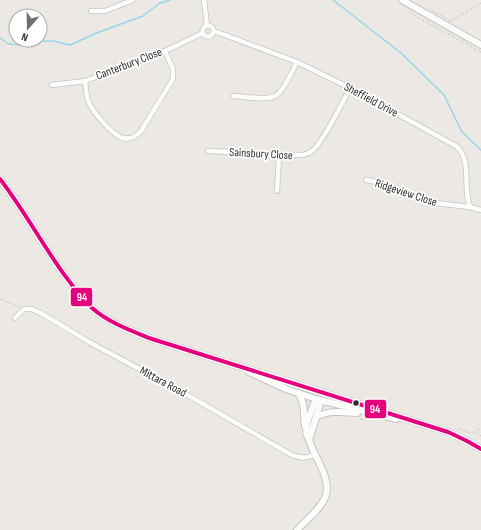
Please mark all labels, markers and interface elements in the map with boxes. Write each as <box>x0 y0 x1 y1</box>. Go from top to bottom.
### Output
north arrow <box>8 8 48 48</box>
text: N <box>20 30 30 44</box>
street label: Canterbury Close <box>94 44 164 83</box>
street label: Sheffield Drive <box>341 79 401 121</box>
street label: Sainsbury Close <box>229 145 293 163</box>
street label: Ridgeview Close <box>373 176 439 210</box>
line badge: 94 <box>70 287 93 307</box>
text: 94 <box>77 291 87 304</box>
street label: Mittara Road <box>137 363 189 401</box>
unlabelled marker <box>351 398 361 408</box>
line badge: 94 <box>364 399 387 419</box>
text: 94 <box>370 403 380 416</box>

